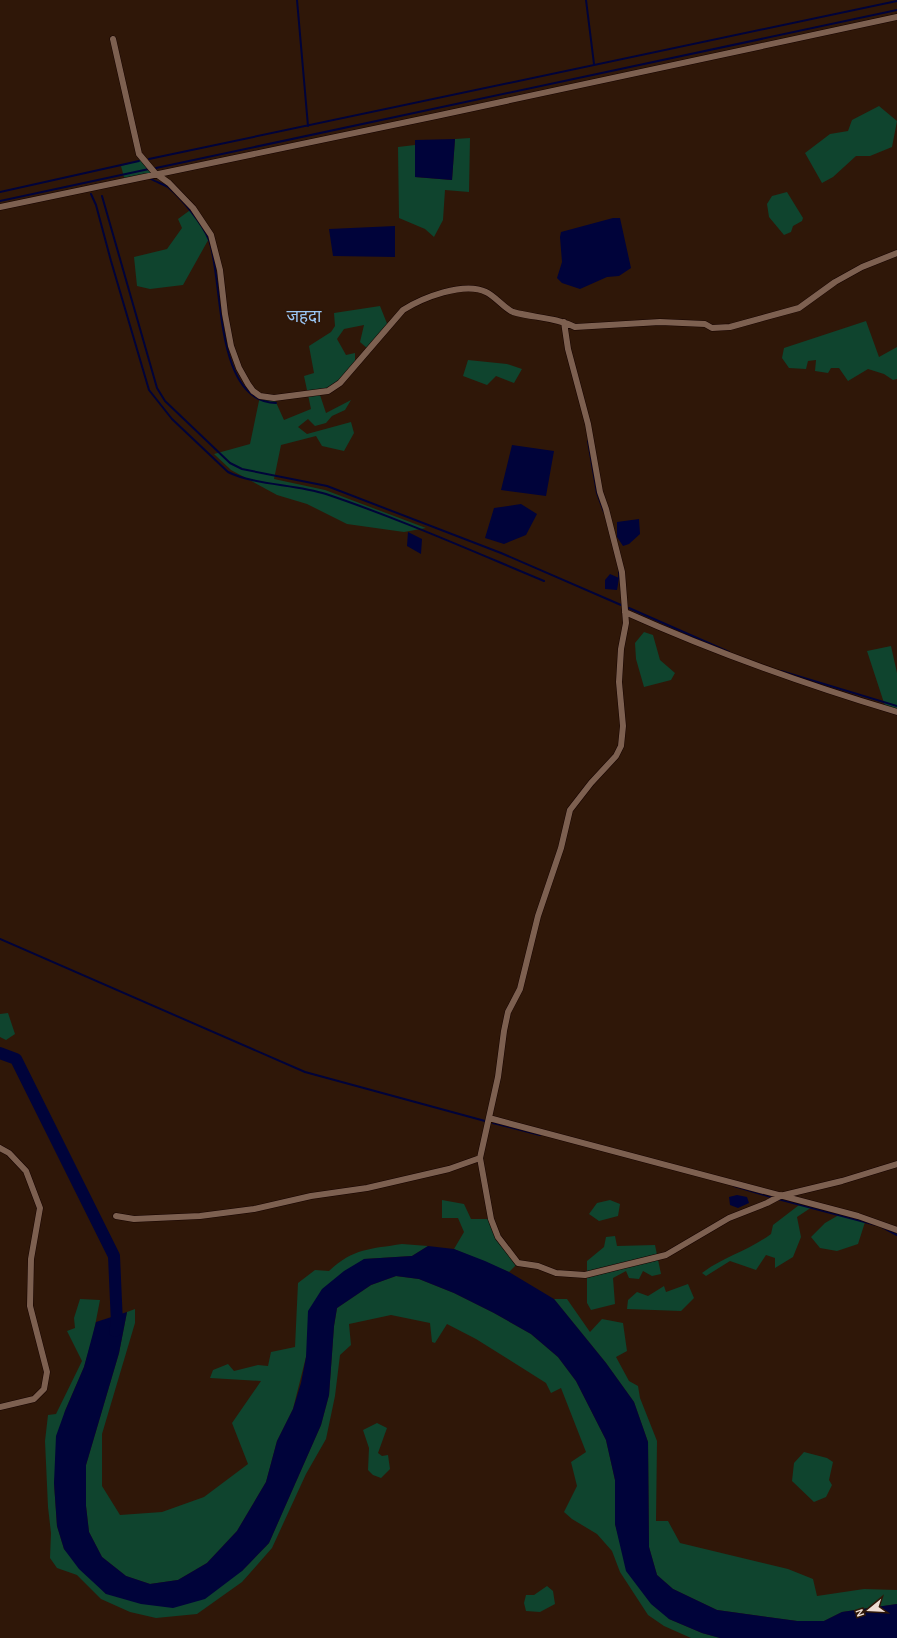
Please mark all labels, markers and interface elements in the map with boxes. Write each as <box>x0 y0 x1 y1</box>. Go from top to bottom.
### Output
district label: जहदा <box>286 306 322 326</box>
north arrow <box>849 1590 889 1630</box>
text: N <box>853 1607 867 1619</box>

